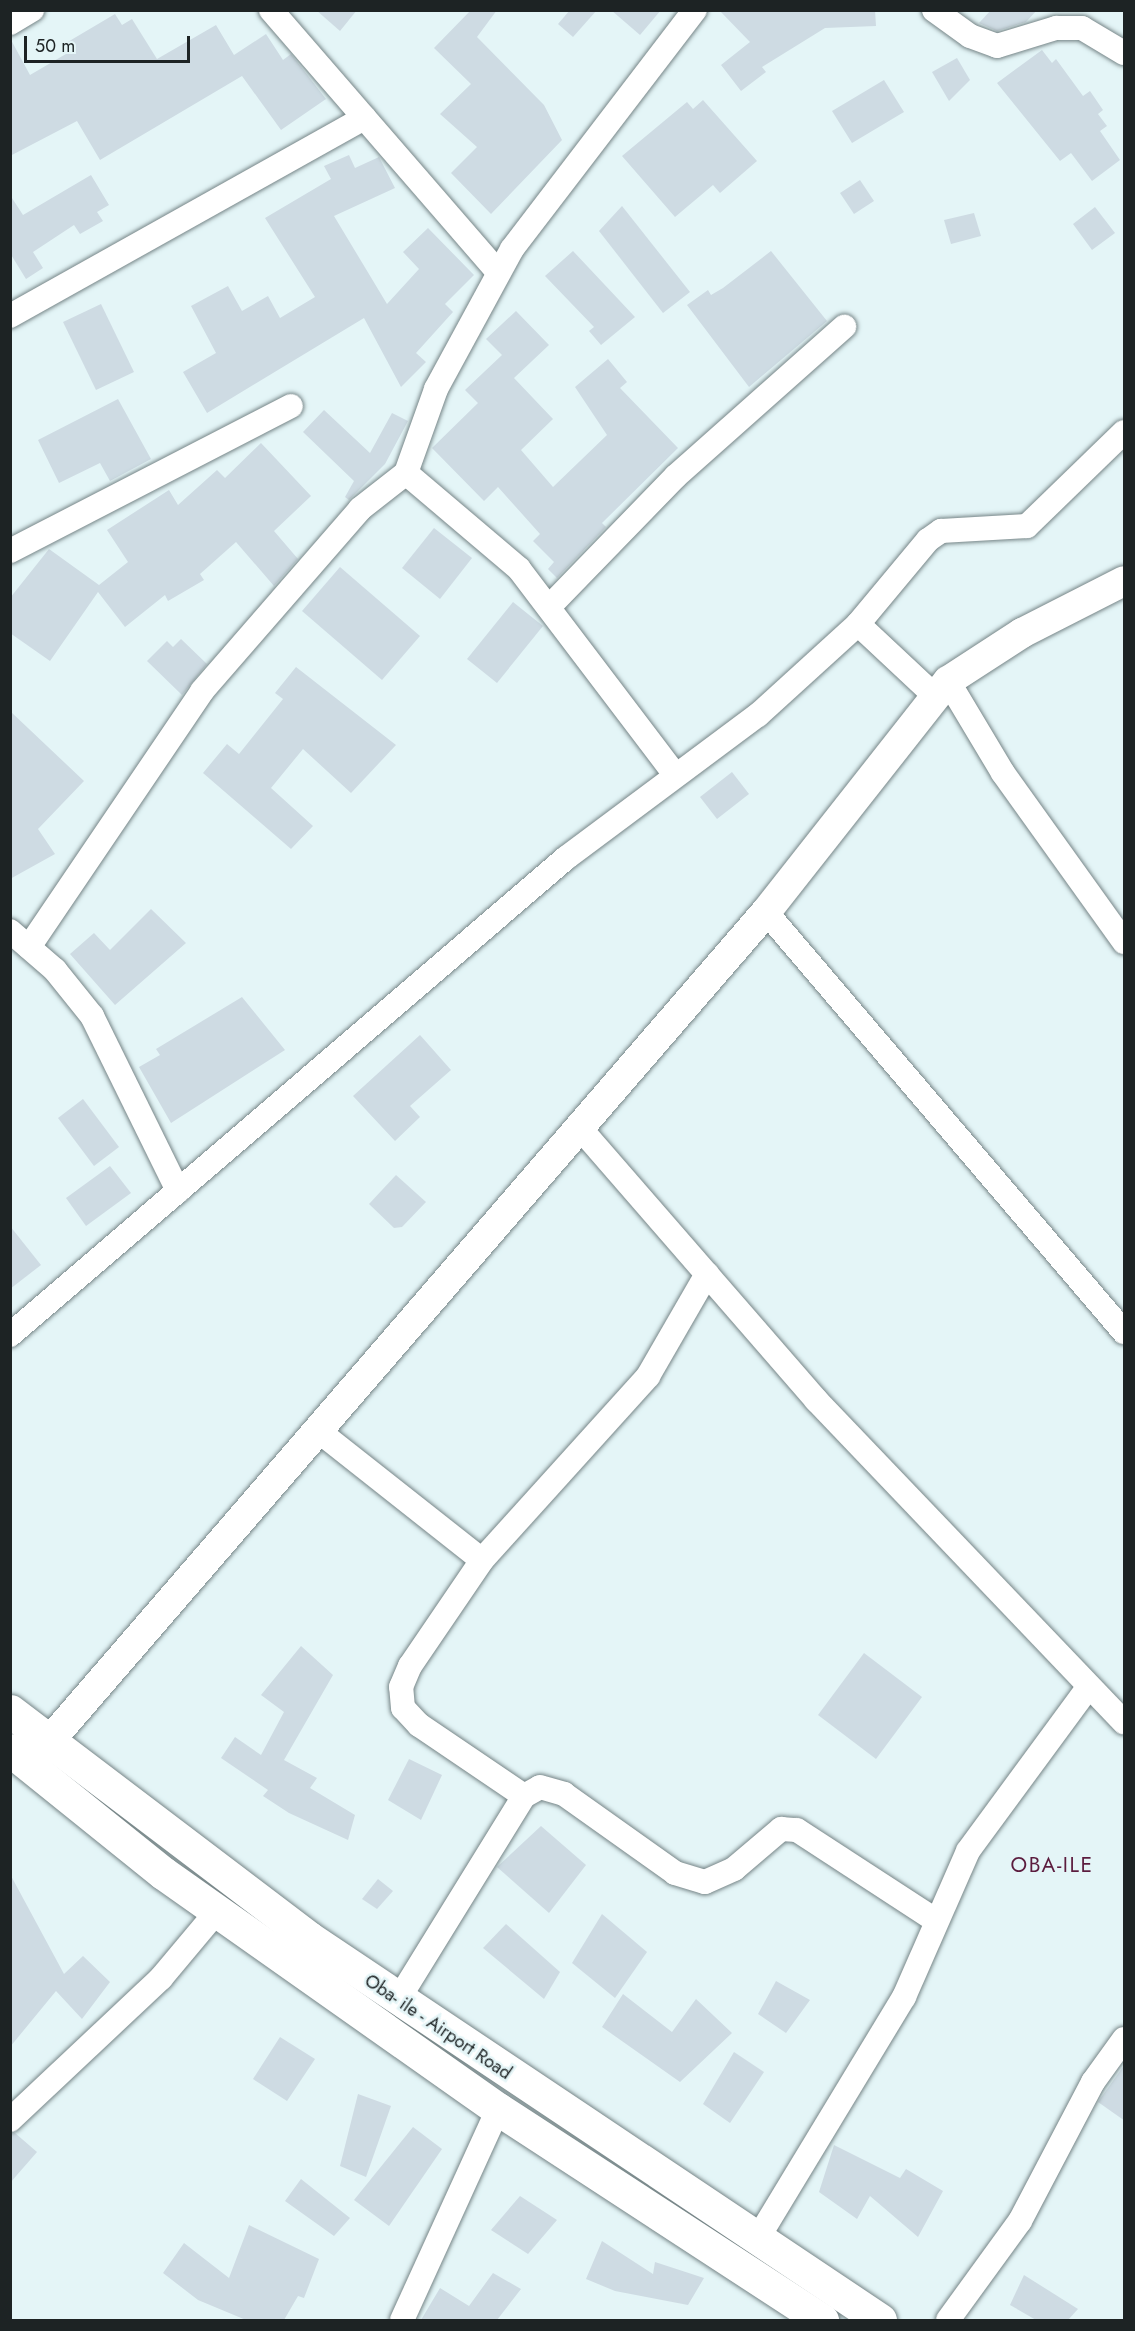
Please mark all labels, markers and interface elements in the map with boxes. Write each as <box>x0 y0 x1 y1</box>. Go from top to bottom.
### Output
scale bar <box>27 24 194 62</box>
text: 50 m <box>35 33 75 59</box>
district label: OBA-ILE <box>1011 1852 1093 1878</box>
street label: Oba- ile - Airport Road <box>360 1970 516 2084</box>

